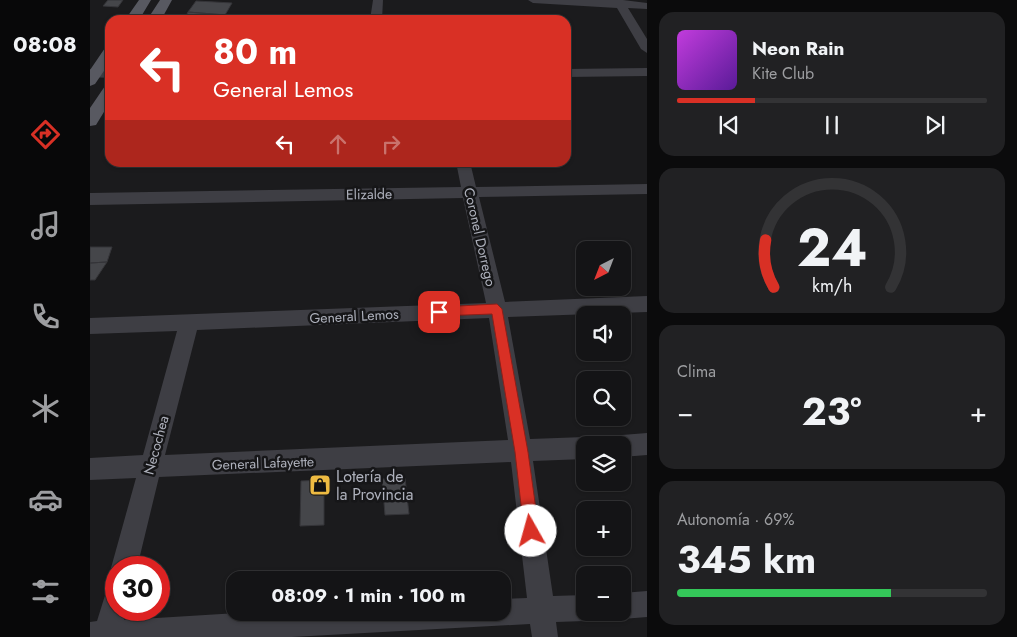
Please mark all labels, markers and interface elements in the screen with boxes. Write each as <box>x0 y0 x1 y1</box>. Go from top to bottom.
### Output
text: 80 m <box>213 27 297 77</box>
text: 08:08 <box>13 28 77 60</box>
icon: left <box>130 35 195 100</box>
text: Neon Rain <box>752 35 845 62</box>
text: Kite Club <box>752 62 814 85</box>
text: General Lemos <box>213 73 353 105</box>
icon: previous <box>715 111 743 139</box>
icon: pause <box>818 111 846 139</box>
icon: next <box>921 111 949 139</box>
icon: directions <box>28 117 63 152</box>
icon: left <box>271 130 299 158</box>
icon: ahead <box>324 130 352 158</box>
icon: right <box>377 130 405 158</box>
street label: Elizalde <box>346 184 392 204</box>
street label: Coronel Dorrego <box>459 186 501 289</box>
icon: music <box>28 208 63 243</box>
text: 24 <box>797 210 867 286</box>
north arrow <box>576 241 631 296</box>
map controls <box>576 241 631 621</box>
text: km/h <box>812 273 852 299</box>
pin <box>418 291 460 333</box>
icon: arrive <box>425 298 453 326</box>
icon: phone <box>28 299 63 334</box>
street label: General Lemos <box>309 304 399 328</box>
button: sound <box>576 306 631 361</box>
text: Clima <box>677 360 716 383</box>
button: search <box>576 371 631 426</box>
text: 23° <box>802 384 862 439</box>
icon: climate <box>28 391 63 426</box>
text: − <box>677 392 694 433</box>
text: + <box>970 392 987 433</box>
street label: Necochea <box>139 413 173 477</box>
button: layers <box>576 436 631 491</box>
street label: General Lafayette <box>211 451 315 475</box>
place label: Lotería de la Provincia <box>336 465 413 506</box>
shop icon: Lotería de la Provincia <box>308 473 332 497</box>
icon: car <box>28 482 63 517</box>
button: + <box>576 501 631 556</box>
position arrow <box>504 504 556 556</box>
text: Autonomía · 69% <box>677 508 795 531</box>
text: 345 km <box>677 532 816 587</box>
speed limit sign: 30 <box>105 556 170 621</box>
button: − <box>576 566 631 621</box>
icon: filters <box>28 574 63 609</box>
text: 08:09 · 1 min · 100 m <box>271 582 466 609</box>

